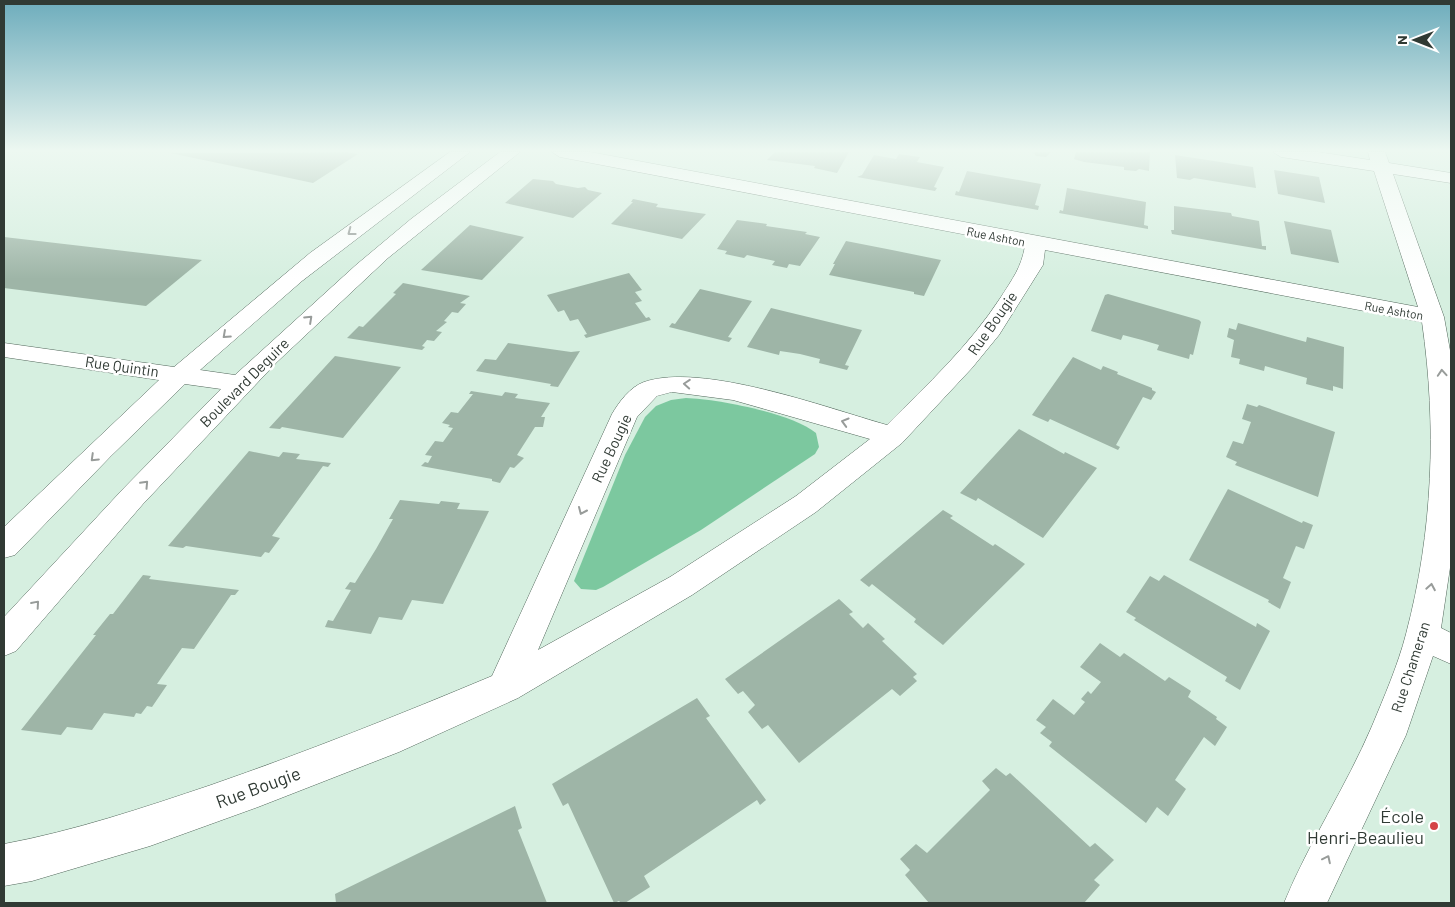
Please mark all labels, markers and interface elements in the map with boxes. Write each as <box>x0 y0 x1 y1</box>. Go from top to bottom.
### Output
north arrow <box>1390 15 1440 65</box>
text: N <box>1393 35 1410 45</box>
street label: Rue Ashton <box>966 223 1026 249</box>
one-way arrow <box>348 226 357 234</box>
street label: Rue Bougie <box>963 288 1021 358</box>
street label: Rue Ashton <box>1364 298 1424 322</box>
one-way arrow <box>303 316 312 325</box>
one-way arrow <box>223 330 232 339</box>
street label: Boulevard Deguire <box>196 334 292 430</box>
street label: Rue Quintin <box>84 352 160 380</box>
one-way arrow <box>1436 369 1447 377</box>
one-way arrow <box>683 379 691 390</box>
street label: Rue Bougie <box>587 411 635 485</box>
one-way arrow <box>841 418 850 428</box>
one-way arrow <box>91 452 100 461</box>
one-way arrow <box>139 481 148 490</box>
one-way arrow <box>578 506 589 515</box>
one-way arrow <box>1425 583 1435 592</box>
one-way arrow <box>30 601 39 610</box>
street label: Rue Chameran <box>1387 619 1433 715</box>
street label: Rue Bougie <box>213 762 303 812</box>
place label: École Henri-Beaulieu <box>1307 805 1424 848</box>
marker: École Henri-Beaulieu <box>1428 820 1440 832</box>
one-way arrow <box>1321 856 1331 865</box>

